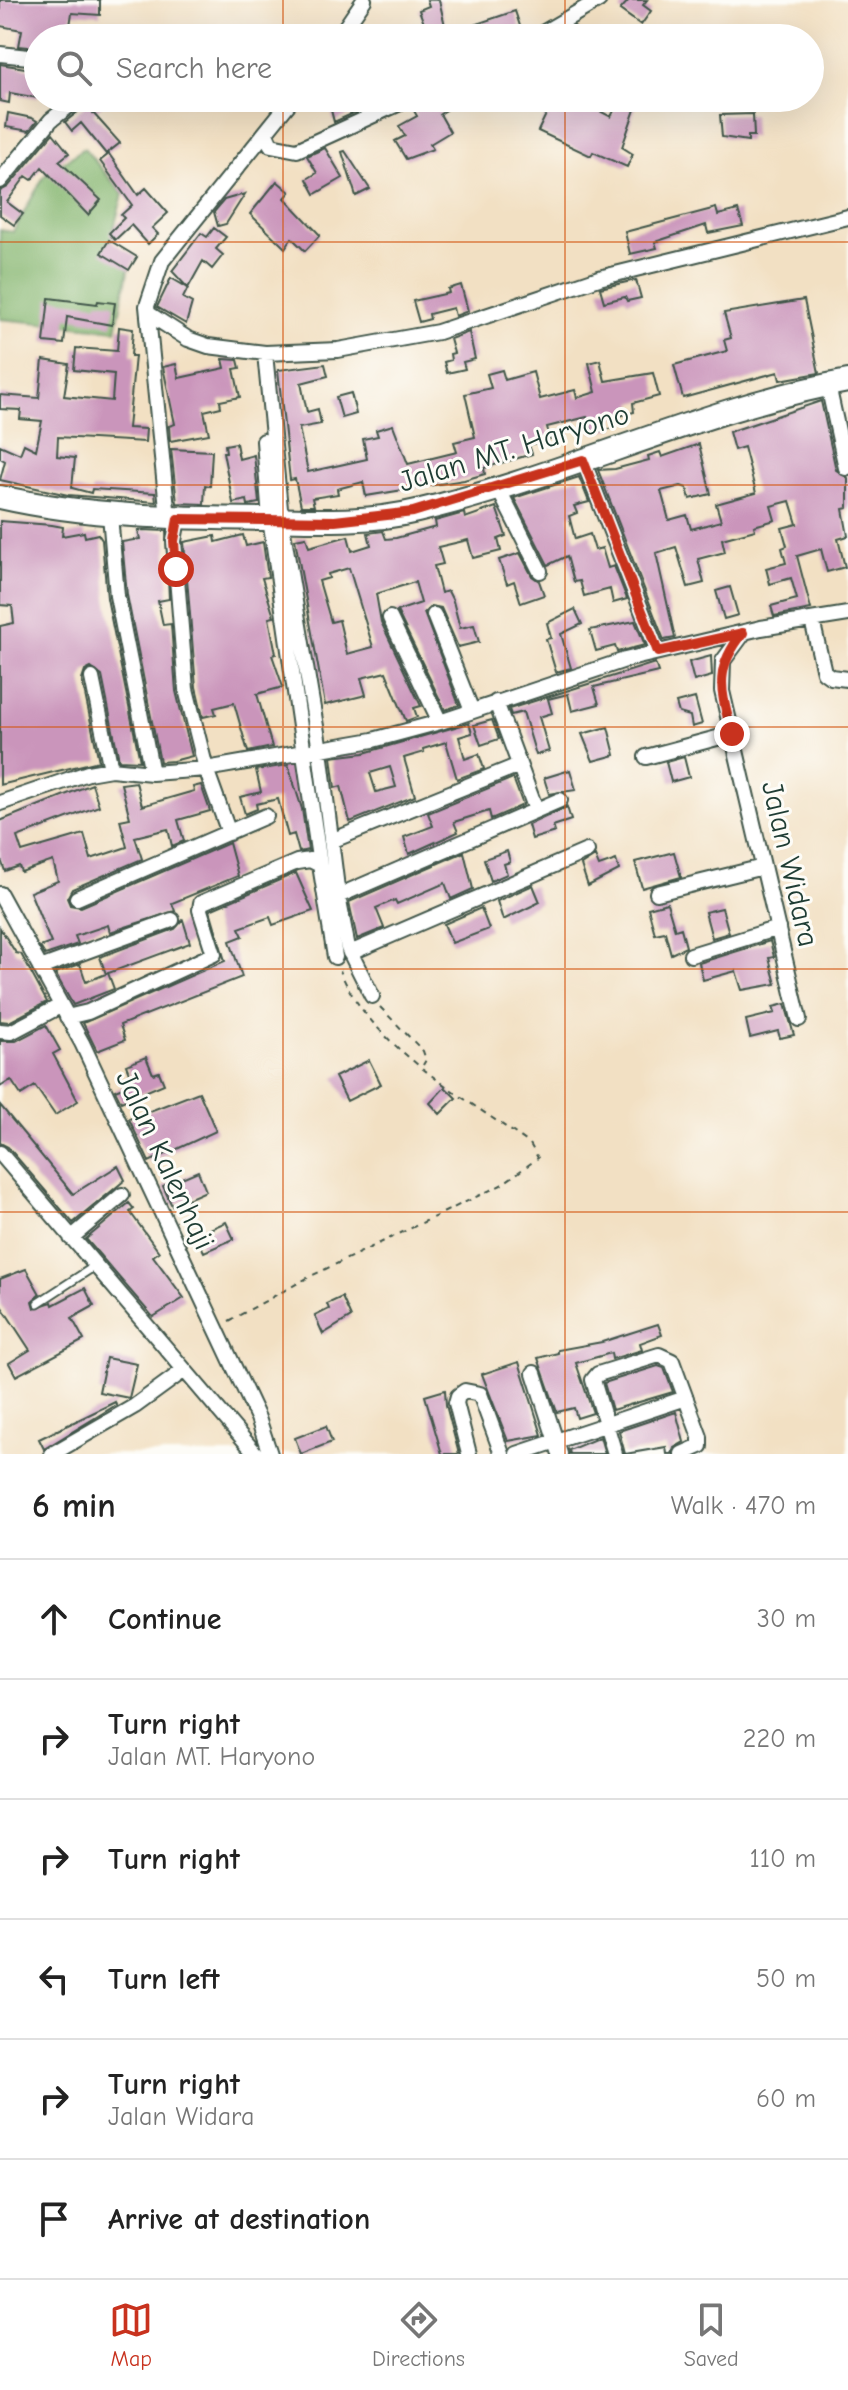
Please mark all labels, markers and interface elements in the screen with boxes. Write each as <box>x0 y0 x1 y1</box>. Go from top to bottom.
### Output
search box <box>24 24 824 112</box>
icon: search <box>52 46 96 90</box>
text: Search here <box>116 51 272 86</box>
street label: Jalan MT. Haryono <box>395 396 633 500</box>
route start <box>158 551 194 587</box>
route end <box>714 716 750 752</box>
street label: Jalan Widara <box>754 778 826 950</box>
street label: Jalan Kalenhaji <box>108 1065 222 1255</box>
text: 6 min <box>32 1486 116 1526</box>
text: Walk · 470 m <box>671 1491 816 1521</box>
icon: ahead <box>32 1597 76 1641</box>
text: Continue <box>108 1602 222 1637</box>
text: 30 m <box>757 1604 816 1634</box>
text: Turn right <box>108 1707 240 1742</box>
icon: right <box>32 1717 76 1761</box>
text: 220 m <box>743 1724 816 1754</box>
text: Jalan MT. Haryono <box>108 1742 315 1772</box>
icon: right <box>32 1837 76 1881</box>
text: Turn right <box>108 1842 240 1877</box>
text: 110 m <box>749 1844 816 1874</box>
icon: left <box>32 1957 76 2001</box>
text: Turn left <box>108 1962 220 1997</box>
text: 50 m <box>756 1964 816 1994</box>
text: Turn right <box>108 2067 240 2102</box>
icon: right <box>32 2077 76 2121</box>
text: 60 m <box>756 2084 816 2114</box>
text: Jalan Widara <box>108 2102 254 2132</box>
icon: arrive <box>32 2197 76 2241</box>
text: Arrive at destination <box>108 2202 370 2237</box>
tab: Map <box>109 2298 153 2372</box>
tab: Directions <box>372 2298 465 2372</box>
tab: Saved <box>684 2298 739 2372</box>

